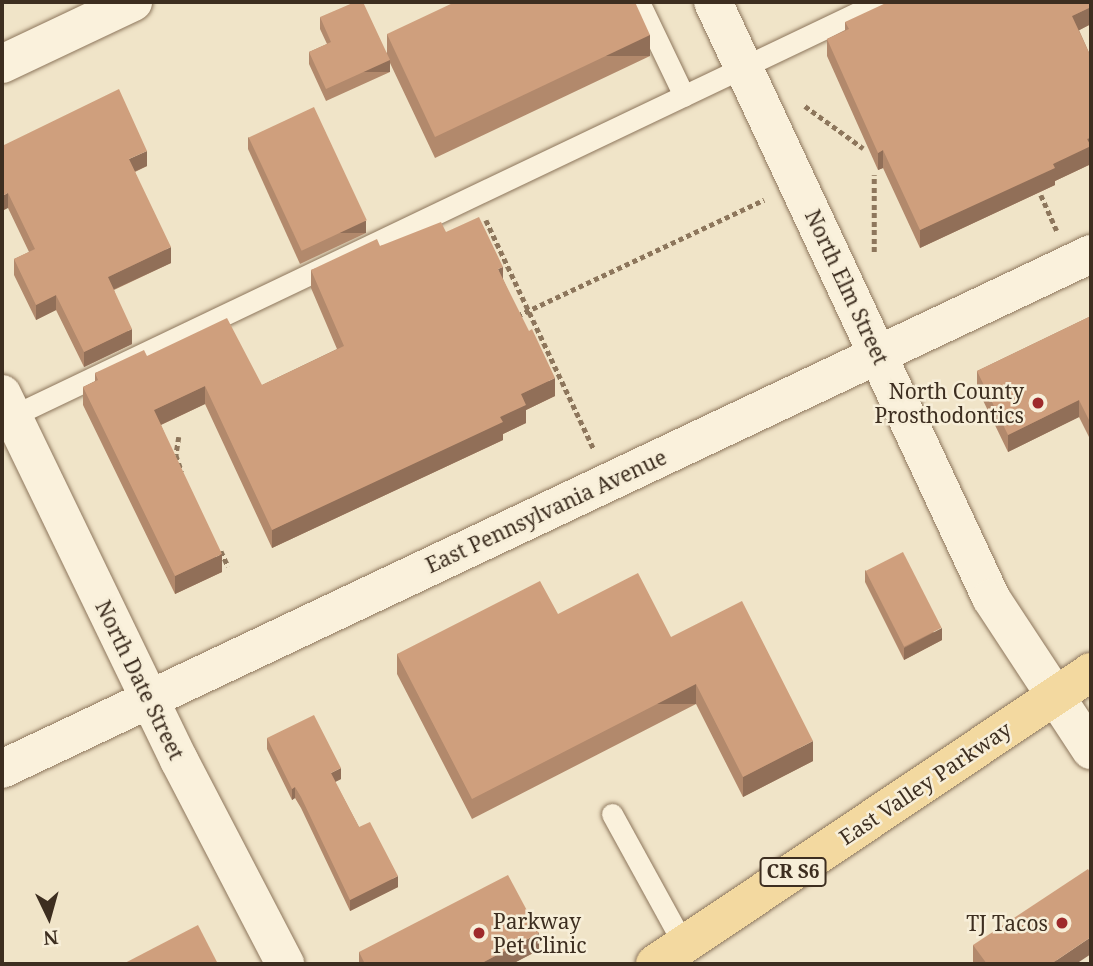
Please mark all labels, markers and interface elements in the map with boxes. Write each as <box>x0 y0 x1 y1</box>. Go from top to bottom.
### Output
street label: North Elm Street <box>800 206 894 368</box>
place label: North County Prosthodontics <box>875 378 1024 428</box>
marker: North County Prosthodontics <box>1030 395 1046 411</box>
street label: East Pennsylvania Avenue <box>422 444 670 578</box>
street label: North Date Street <box>91 596 189 764</box>
street label: East Valley Parkway <box>834 716 1016 850</box>
road number: CR S6 <box>758 856 828 888</box>
north arrow <box>14 882 84 952</box>
place label: Parkway Pet Clinic <box>493 908 586 958</box>
place label: TJ Tacos <box>966 910 1048 936</box>
marker: TJ Tacos <box>1054 915 1070 931</box>
text: N <box>42 924 59 952</box>
marker: Parkway Pet Clinic <box>471 925 487 941</box>

